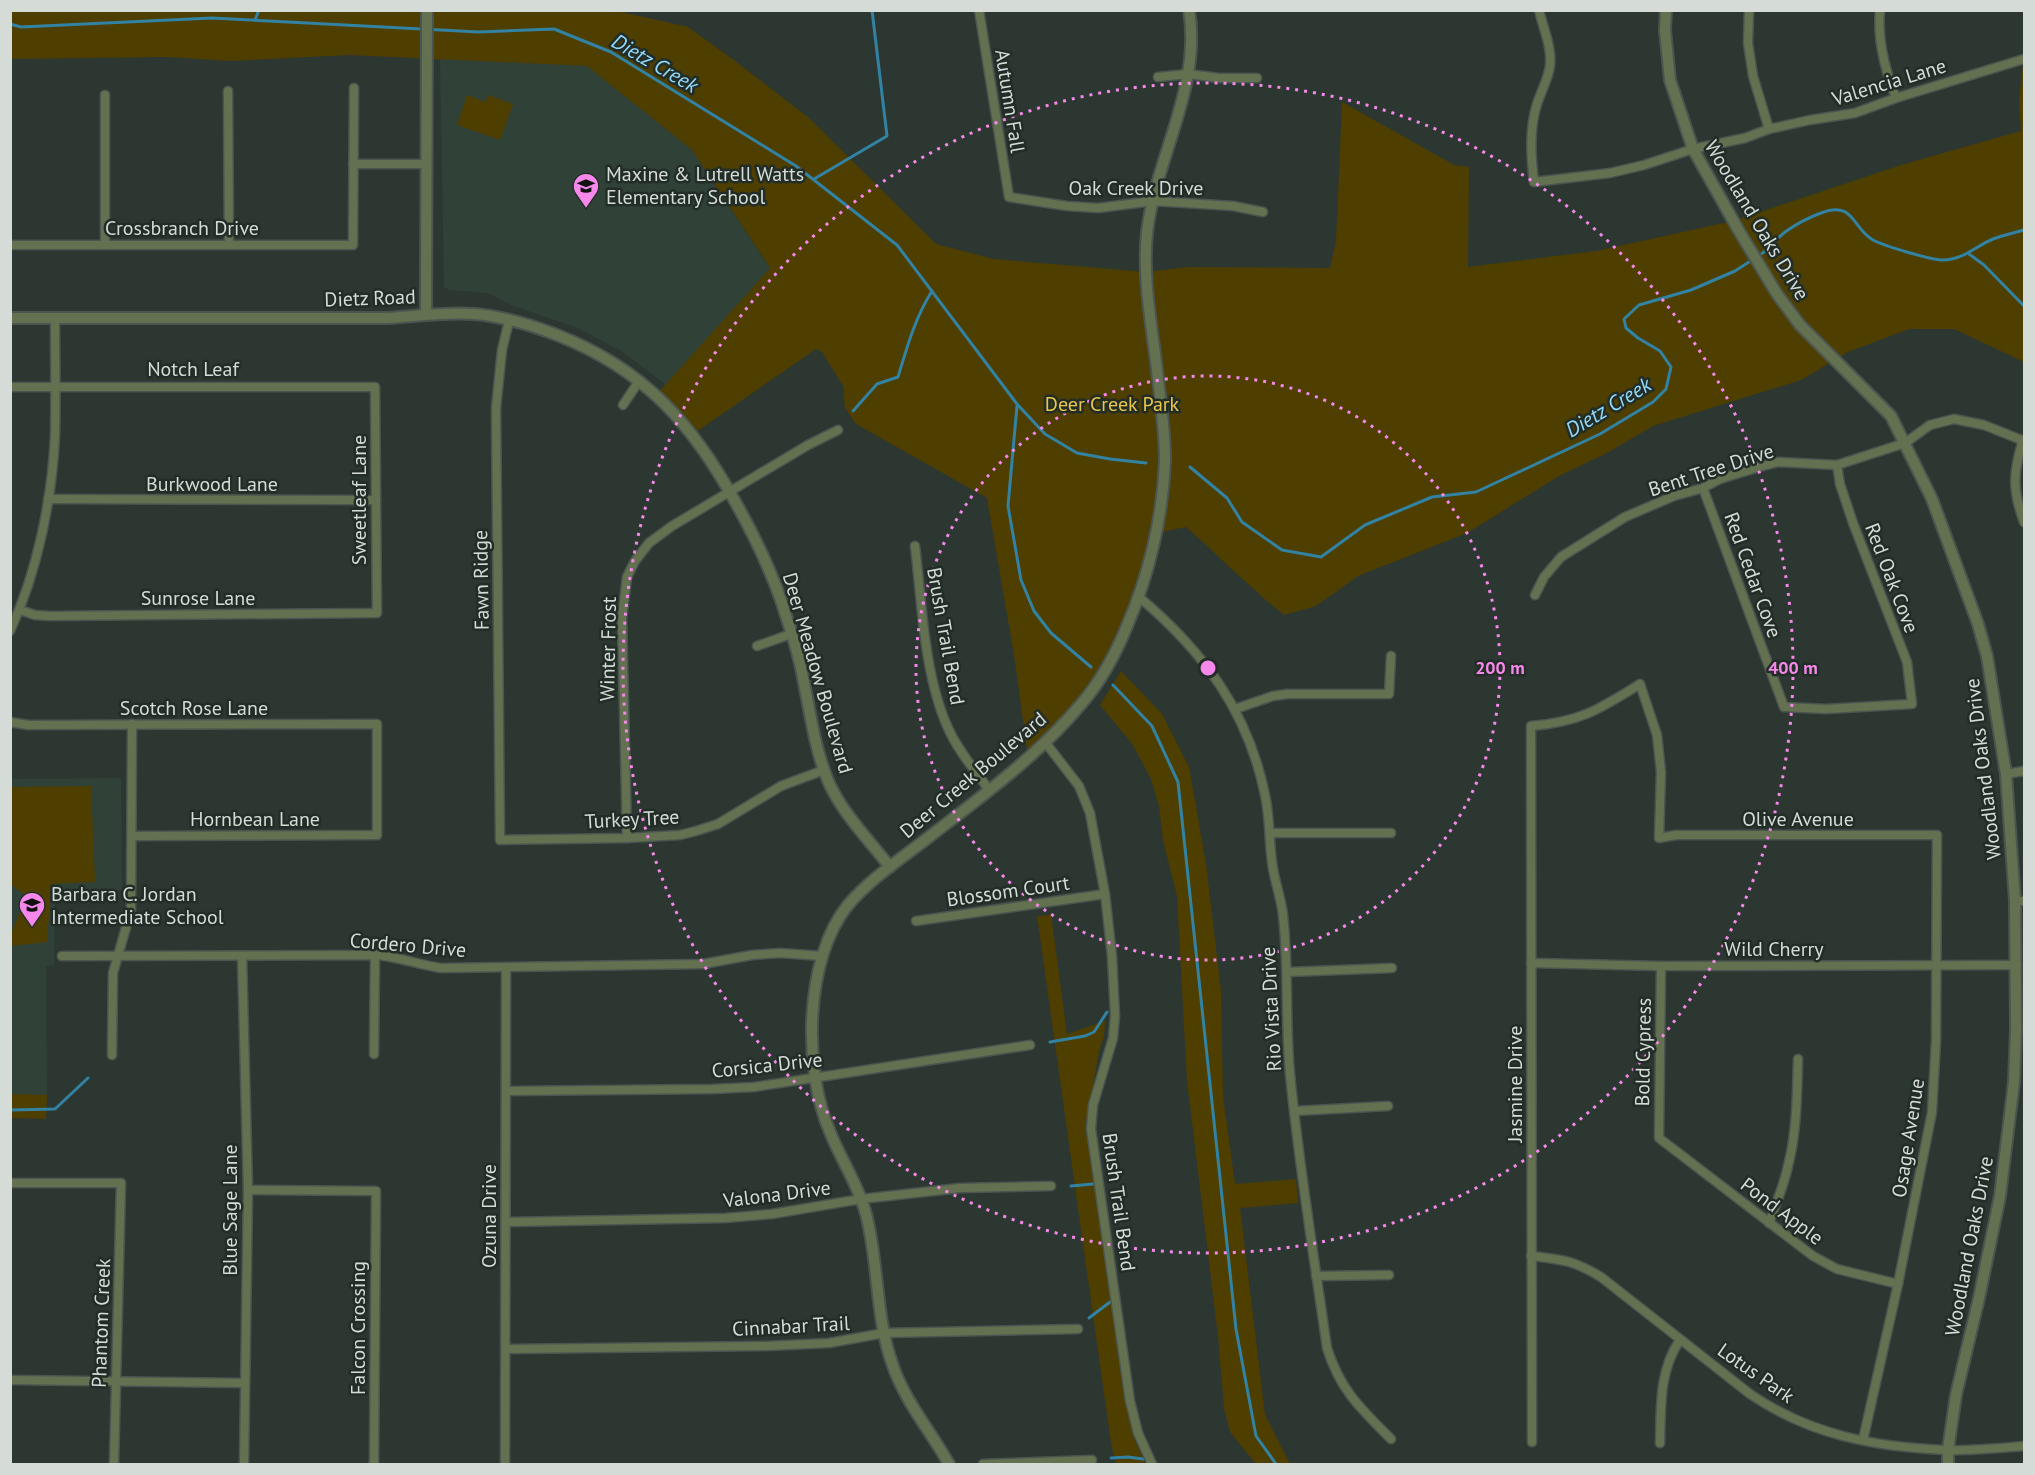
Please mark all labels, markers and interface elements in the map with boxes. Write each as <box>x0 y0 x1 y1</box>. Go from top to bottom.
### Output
water label: Dietz Creek <box>607 27 704 99</box>
street label: Autumn Fall <box>989 47 1031 155</box>
street label: Valencia Lane <box>1828 52 1949 112</box>
street label: Woodland Oaks Drive <box>1699 135 1815 305</box>
place label: Maxine & Lutrell Watts Elementary School <box>606 161 804 210</box>
school or university icon: Maxine & Lutrell Watts Elementary School <box>571 171 601 209</box>
street label: Oak Creek Drive <box>1068 175 1204 201</box>
street label: Crossbranch Drive <box>105 215 259 241</box>
street label: Dietz Road <box>324 283 416 313</box>
street label: Notch Leaf <box>147 356 240 382</box>
water label: Dietz Creek <box>1560 370 1657 443</box>
park label: Deer Creek Park <box>1045 391 1180 417</box>
street label: Sweetleaf Lane <box>346 435 372 565</box>
street label: Bent Tree Drive <box>1645 437 1777 503</box>
street label: Burkwood Lane <box>146 471 278 497</box>
street label: Red Cedar Cove <box>1718 509 1788 641</box>
street label: Red Oak Cove <box>1859 519 1925 637</box>
street label: Fawn Ridge <box>467 530 495 630</box>
street label: Brush Trail Bend <box>921 565 971 707</box>
street label: Deer Meadow Boulevard <box>777 569 859 777</box>
street label: Sunrose Lane <box>141 585 255 611</box>
street label: Winter Frost <box>594 596 622 702</box>
text: 200 m <box>1475 656 1525 679</box>
text: 400 m <box>1768 656 1818 679</box>
centre of rings <box>1198 658 1218 678</box>
street label: Woodland Oaks Drive <box>1959 677 2007 861</box>
street label: Scotch Rose Lane <box>120 695 268 721</box>
street label: Deer Creek Boulevard <box>894 706 1052 844</box>
street label: Turkey Tree <box>584 804 680 834</box>
street label: Hornbean Lane <box>190 806 320 832</box>
street label: Olive Avenue <box>1742 806 1854 832</box>
street label: Blossom Court <box>945 869 1071 912</box>
place label: Barbara C. Jordan Intermediate School <box>51 881 224 930</box>
school or university icon: Barbara C. Jordan Intermediate School <box>17 890 47 928</box>
street label: Cordero Drive <box>349 927 467 963</box>
street label: Wild Cherry <box>1724 936 1824 962</box>
street label: Rio Vista Drive <box>1255 946 1287 1072</box>
street label: Bold Cypress <box>1629 997 1657 1107</box>
street label: Jasmine Drive <box>1502 1025 1528 1144</box>
street label: Corsica Drive <box>710 1046 824 1084</box>
street label: Osage Avenue <box>1886 1077 1930 1199</box>
street label: Brush Trail Bend <box>1096 1131 1142 1273</box>
street label: Blue Sage Lane <box>217 1144 243 1276</box>
street label: Woodland Oaks Drive <box>1939 1154 1999 1338</box>
street label: Ozuna Drive <box>476 1164 502 1268</box>
street label: Pond Apple <box>1735 1171 1829 1251</box>
street label: Valona Drive <box>721 1175 832 1214</box>
street label: Phantom Creek <box>86 1257 116 1388</box>
street label: Falcon Crossing <box>345 1261 371 1395</box>
street label: Cinnabar Trail <box>732 1310 851 1342</box>
street label: Lotus Park <box>1713 1337 1800 1409</box>

